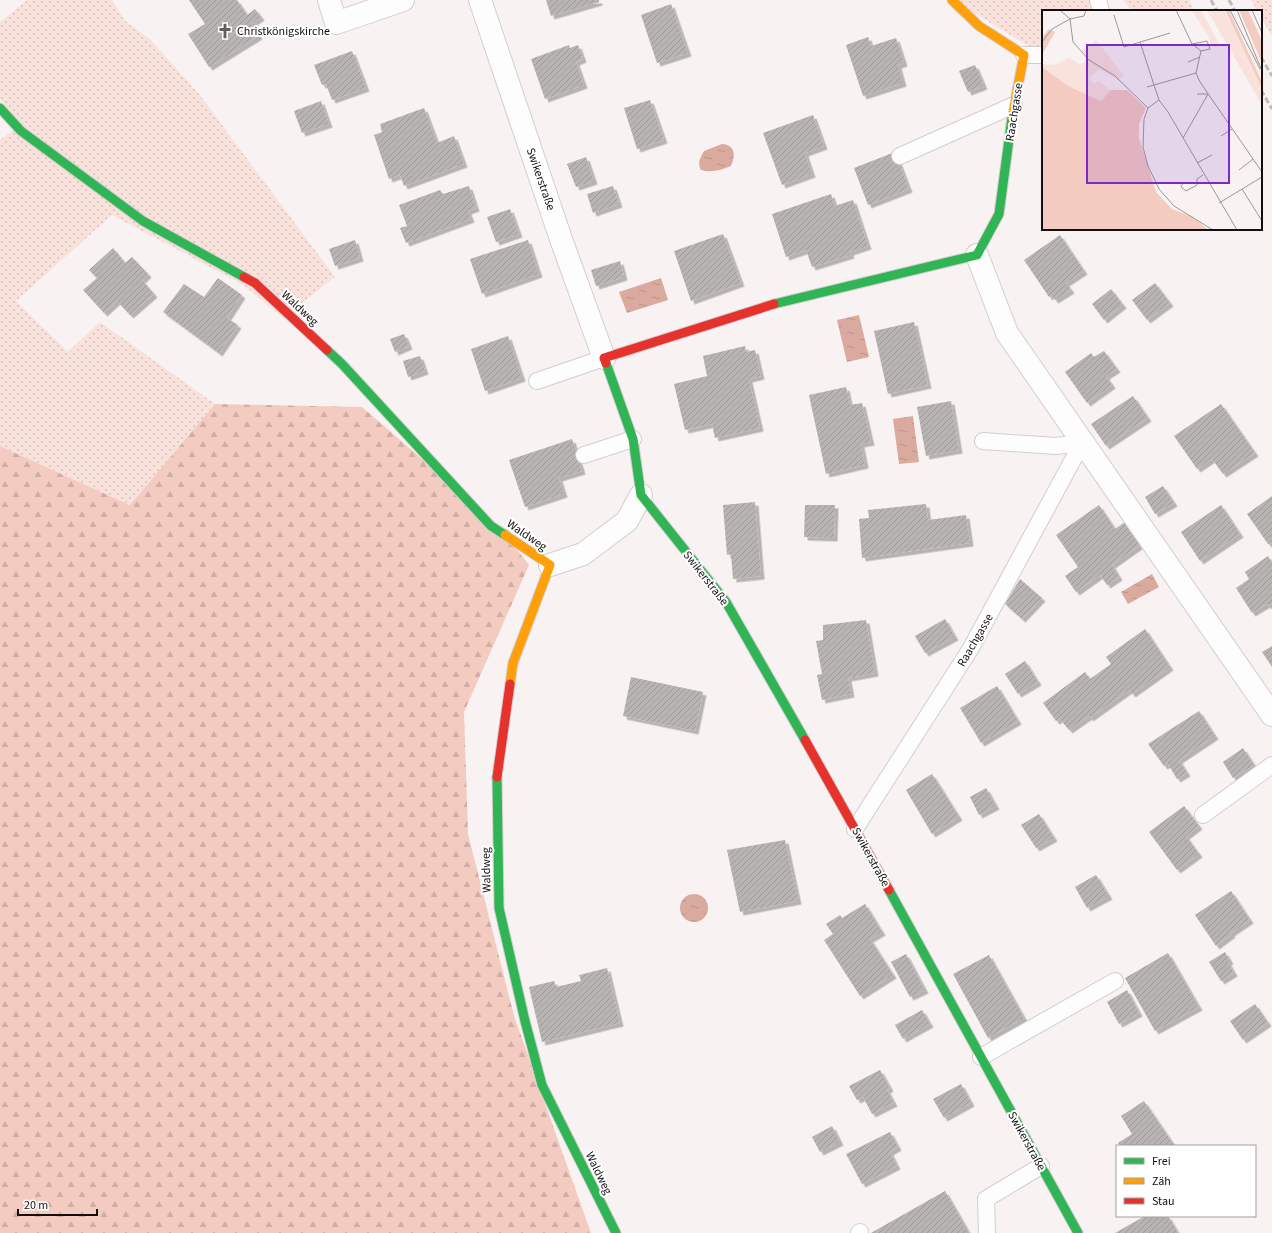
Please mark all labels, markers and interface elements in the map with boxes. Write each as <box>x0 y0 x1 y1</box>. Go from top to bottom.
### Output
inset map <box>1042 10 1262 230</box>
church icon: Christkönigskirche <box>216 22 234 40</box>
place label: Christkönigskirche <box>237 23 330 40</box>
street label: Raachgasse <box>1001 82 1027 142</box>
street label: Swikerstraße <box>522 145 559 213</box>
street label: Waldweg <box>277 287 322 330</box>
street label: Waldweg <box>503 516 550 555</box>
street label: Swikerstraße <box>679 547 732 609</box>
street label: Raachgasse <box>953 611 998 670</box>
street label: Swikerstraße <box>847 825 894 890</box>
street label: Waldweg <box>478 847 495 893</box>
street label: Swikerstraße <box>1003 1109 1050 1174</box>
legend <box>1116 1145 1256 1217</box>
street label: Waldweg <box>581 1149 616 1197</box>
text: Frei <box>1152 1153 1171 1170</box>
text: Zäh <box>1152 1173 1171 1190</box>
scale bar <box>18 1191 97 1217</box>
text: Stau <box>1152 1193 1175 1210</box>
text: 20 m <box>24 1197 48 1214</box>

